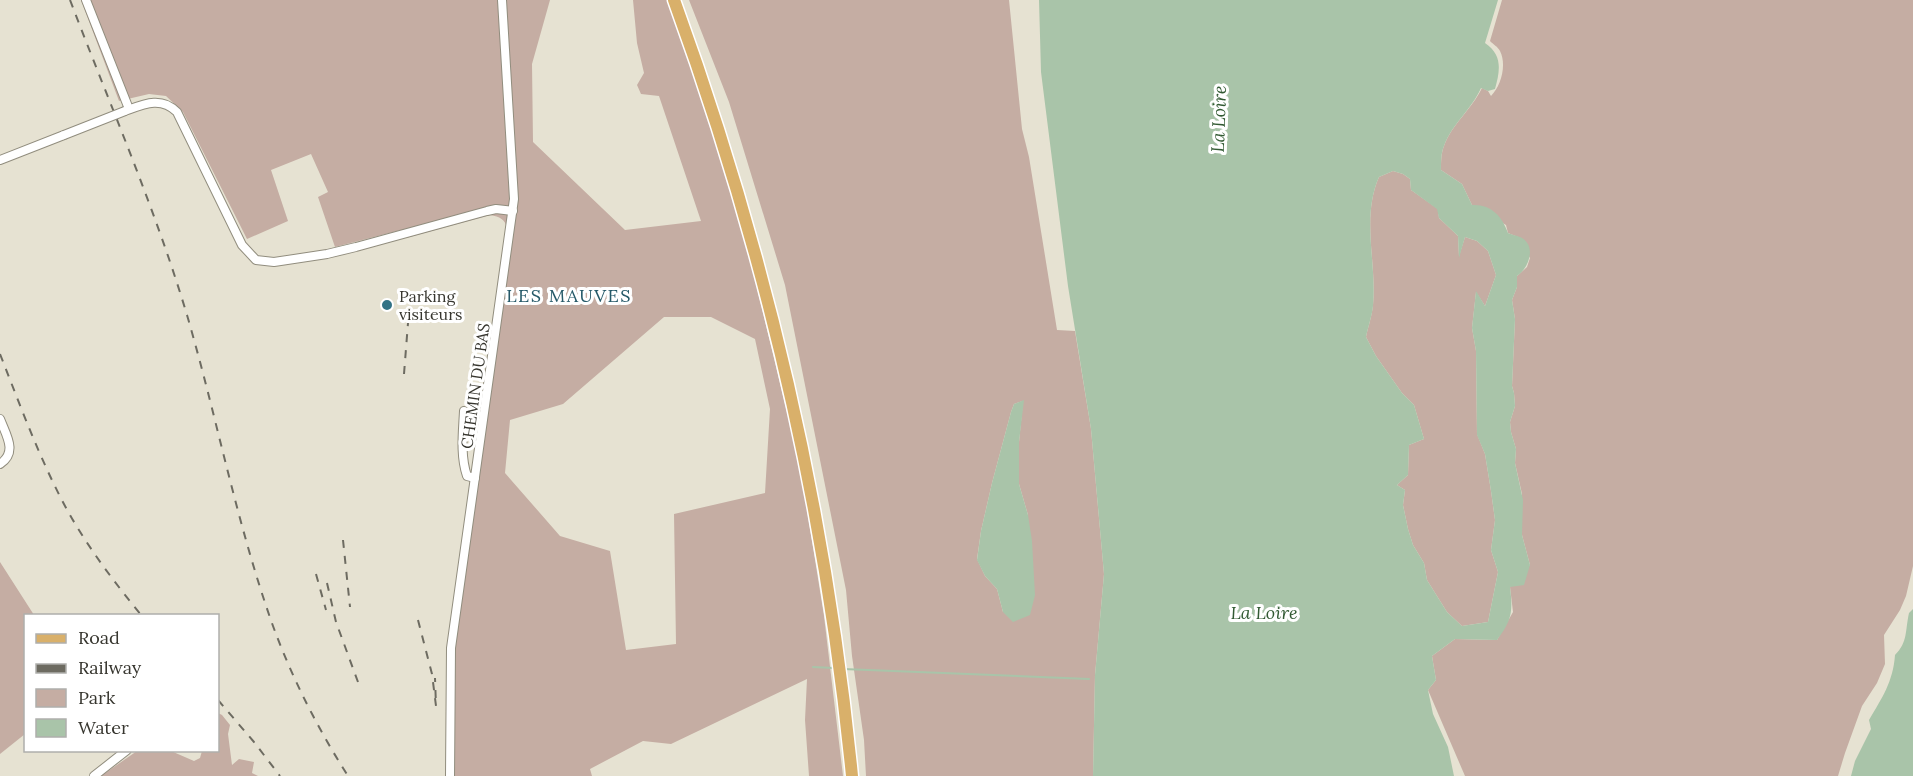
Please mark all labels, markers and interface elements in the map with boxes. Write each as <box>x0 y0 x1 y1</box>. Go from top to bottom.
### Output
water label: La Loire <box>1206 85 1231 153</box>
district label: LES MAUVES <box>506 284 632 307</box>
place label: Parking visiteurs <box>399 286 463 324</box>
marker: Parking visiteurs <box>380 298 394 312</box>
street label: CHEMIN DU BAS <box>456 322 494 450</box>
water label: La Loire <box>1230 601 1298 624</box>
legend <box>24 614 219 752</box>
text: Road <box>78 626 120 649</box>
text: Railway <box>78 656 142 679</box>
text: Park <box>78 686 116 709</box>
text: Water <box>78 716 129 739</box>

